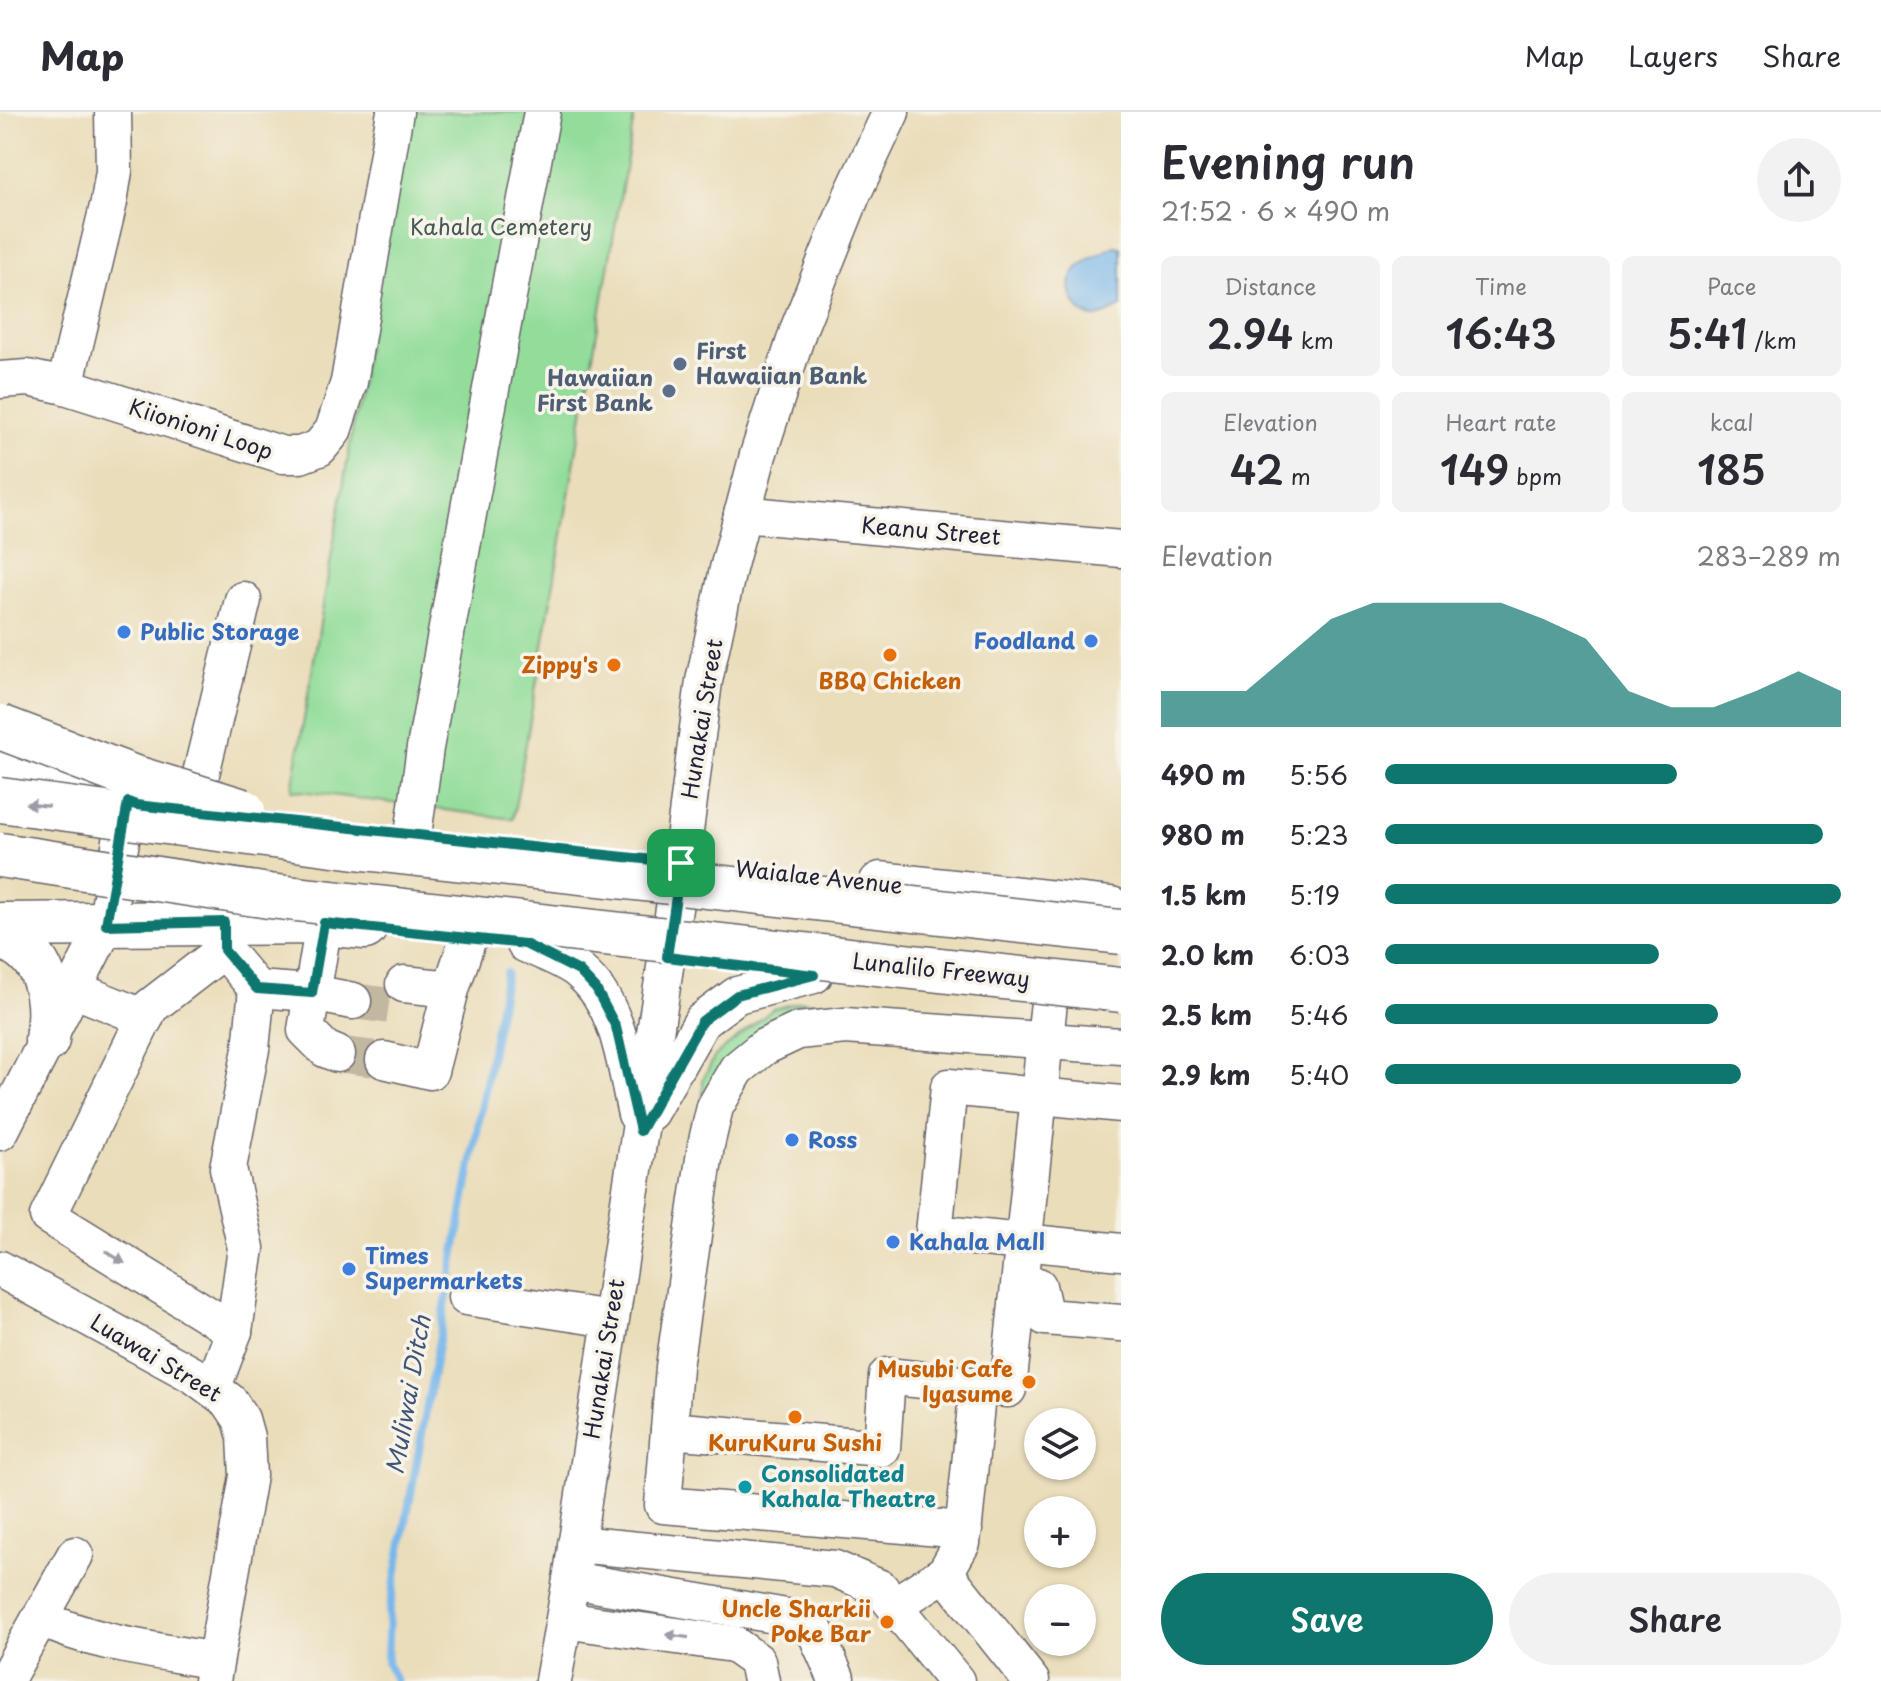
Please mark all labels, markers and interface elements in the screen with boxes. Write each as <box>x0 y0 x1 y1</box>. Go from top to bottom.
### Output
text: Map <box>40 27 124 84</box>
text: Map <box>1524 34 1584 77</box>
text: Layers <box>1628 34 1718 77</box>
text: Share <box>1762 34 1841 77</box>
text: Evening run <box>1161 128 1415 194</box>
button: share <box>1757 138 1841 222</box>
text: 21:52 · 6 × 490 m <box>1161 191 1390 230</box>
park label: Kahala Cemetery <box>410 209 592 242</box>
text: Distance <box>1224 269 1316 302</box>
text: Time <box>1475 269 1527 302</box>
text: Pace <box>1707 269 1756 302</box>
text: 2.94 <box>1207 302 1294 363</box>
text: 16:43 <box>1446 302 1556 363</box>
text: 5:41 <box>1667 302 1747 363</box>
text: km <box>1294 323 1334 356</box>
text: /km <box>1747 323 1797 356</box>
place label: First Hawaiian Bank <box>696 333 868 391</box>
marker: First Hawaiian Bank <box>671 355 689 373</box>
place label: Hawaiian First Bank <box>537 360 653 418</box>
marker: Hawaiian First Bank <box>660 382 678 400</box>
street label: Kiionioni Loop <box>125 389 278 466</box>
text: Elevation <box>1223 405 1318 438</box>
text: Heart rate <box>1445 405 1557 438</box>
text: kcal <box>1710 405 1754 438</box>
text: 42 <box>1230 438 1284 499</box>
text: 149 <box>1440 438 1509 499</box>
text: 185 <box>1697 438 1766 499</box>
text: m <box>1284 459 1311 492</box>
text: bpm <box>1509 459 1562 492</box>
street label: Keanu Street <box>860 507 1002 552</box>
text: Elevation <box>1161 536 1273 575</box>
text: 283–289 m <box>1696 536 1841 575</box>
place label: Public Storage <box>140 614 299 647</box>
marker: Public Storage <box>115 623 133 641</box>
place label: Foodland <box>974 623 1075 656</box>
marker: Foodland <box>1082 632 1100 650</box>
street label: Hunakai Street <box>672 636 729 801</box>
marker: BBQ Chicken <box>881 646 899 664</box>
place label: Zippy's <box>522 647 598 680</box>
marker: Zippy's <box>605 656 623 674</box>
place label: BBQ Chicken <box>818 663 962 696</box>
text: 490 m <box>1161 755 1246 794</box>
text: 5:56 <box>1289 755 1348 794</box>
one-way arrow <box>24 799 49 812</box>
text: 980 m <box>1161 815 1245 854</box>
text: 5:23 <box>1289 815 1348 854</box>
pin <box>647 829 715 897</box>
icon: arrive <box>659 841 703 885</box>
street label: Waialae Avenue <box>734 850 904 901</box>
text: 1.5 km <box>1161 875 1247 914</box>
text: 5:19 <box>1289 875 1340 914</box>
text: 2.0 km <box>1161 935 1254 974</box>
text: 6:03 <box>1289 935 1350 974</box>
street label: Lunalilo Freeway <box>851 943 1031 994</box>
text: 2.5 km <box>1161 995 1252 1034</box>
text: 5:46 <box>1289 995 1349 1034</box>
text: 2.9 km <box>1161 1055 1251 1094</box>
text: 5:40 <box>1289 1055 1349 1094</box>
place label: Ross <box>808 1122 857 1155</box>
marker: Ross <box>783 1131 801 1149</box>
place label: Kahala Mall <box>909 1224 1045 1257</box>
marker: Kahala Mall <box>884 1233 902 1251</box>
place label: Times Supermarkets <box>365 1238 523 1296</box>
one-way arrow <box>104 1250 126 1264</box>
marker: Times Supermarkets <box>340 1260 358 1278</box>
street label: Hunakai Street <box>574 1276 631 1441</box>
street label: Luawai Street <box>85 1305 229 1409</box>
water label: Muliwai Ditch <box>375 1311 439 1477</box>
place label: Musubi Cafe Iyasume <box>878 1351 1013 1409</box>
marker: Musubi Cafe Iyasume <box>1020 1373 1038 1391</box>
marker: KuruKuru Sushi <box>786 1408 804 1426</box>
map controls <box>1024 1408 1096 1656</box>
button: layers <box>1024 1408 1096 1480</box>
place label: KuruKuru Sushi <box>708 1425 882 1458</box>
place label: Consolidated Kahala Theatre <box>761 1456 936 1514</box>
marker: Consolidated Kahala Theatre <box>736 1478 754 1496</box>
button: + <box>1024 1496 1096 1568</box>
button: Save <box>1161 1573 1493 1665</box>
button: Share <box>1509 1573 1841 1665</box>
button: − <box>1024 1584 1096 1656</box>
place label: Uncle Sharkii Poke Bar <box>721 1591 872 1649</box>
marker: Uncle Sharkii Poke Bar <box>878 1613 896 1631</box>
one-way arrow <box>664 1629 689 1642</box>

